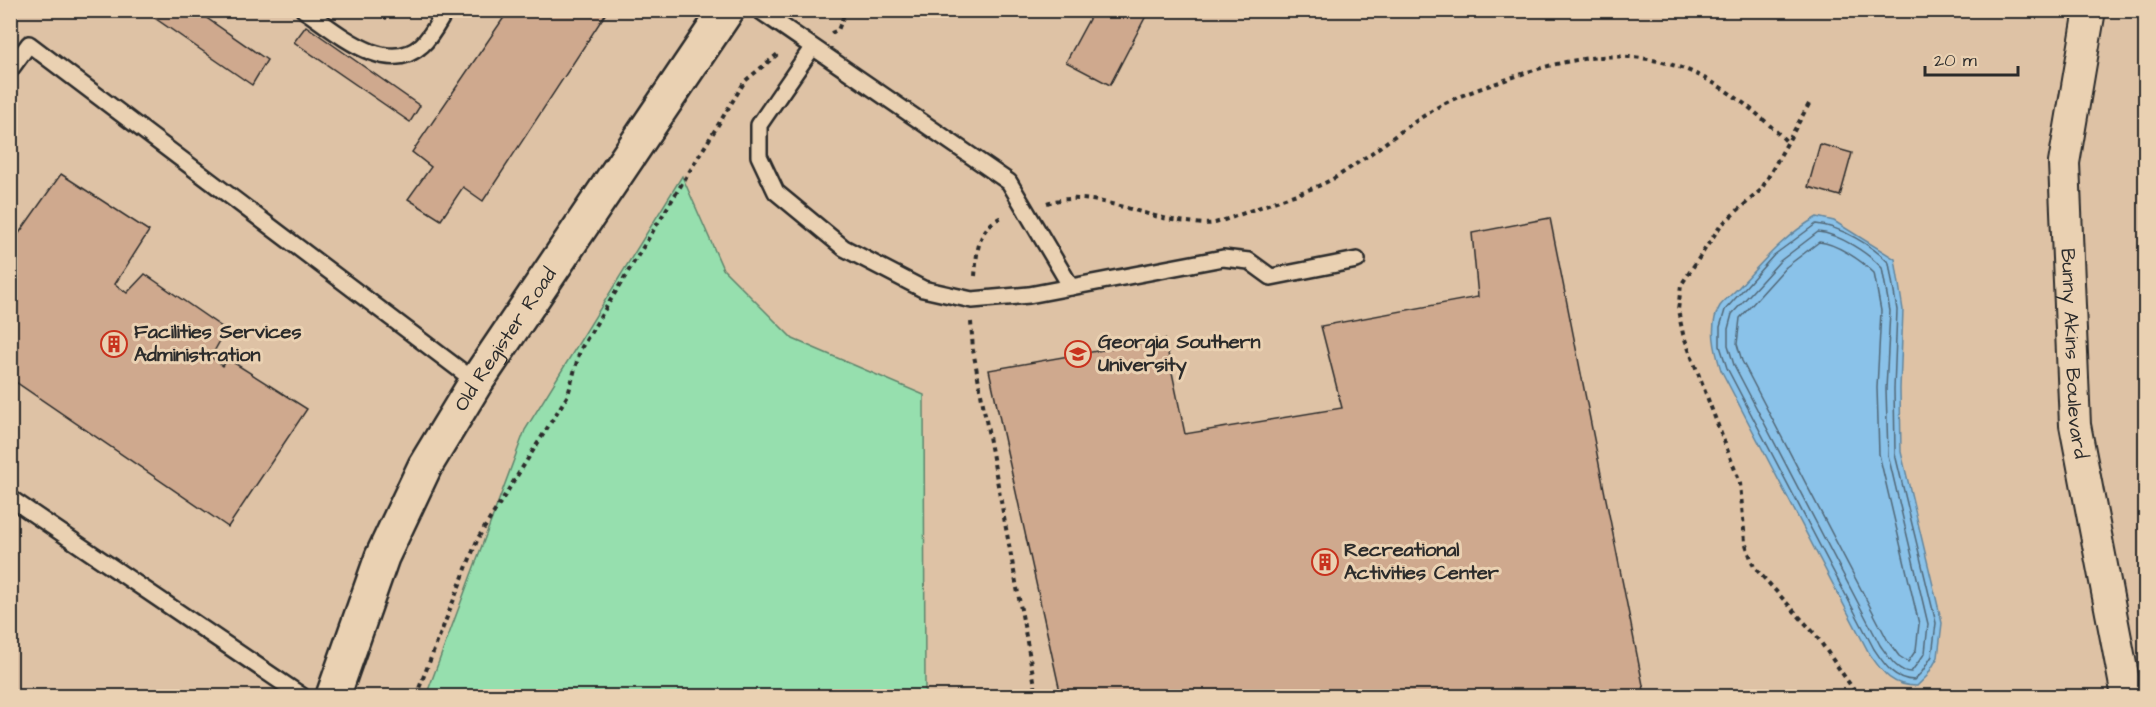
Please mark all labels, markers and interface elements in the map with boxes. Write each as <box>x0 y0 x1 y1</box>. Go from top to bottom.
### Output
scale bar <box>1925 39 2018 77</box>
text: 20 m <box>1934 48 1977 73</box>
street label: Bunny Akins Boulevard <box>2054 248 2095 461</box>
street label: Old Register Road <box>447 262 563 417</box>
place label: Facilities Services Administration <box>134 318 301 369</box>
place label: Georgia Southern University <box>1098 328 1261 380</box>
building icon: Facilities Services Administration <box>99 329 129 359</box>
school or university icon: Georgia Southern University <box>1063 339 1093 369</box>
place label: Recreational Activities Center <box>1344 536 1500 587</box>
building icon: Recreational Activities Center <box>1310 547 1340 577</box>

